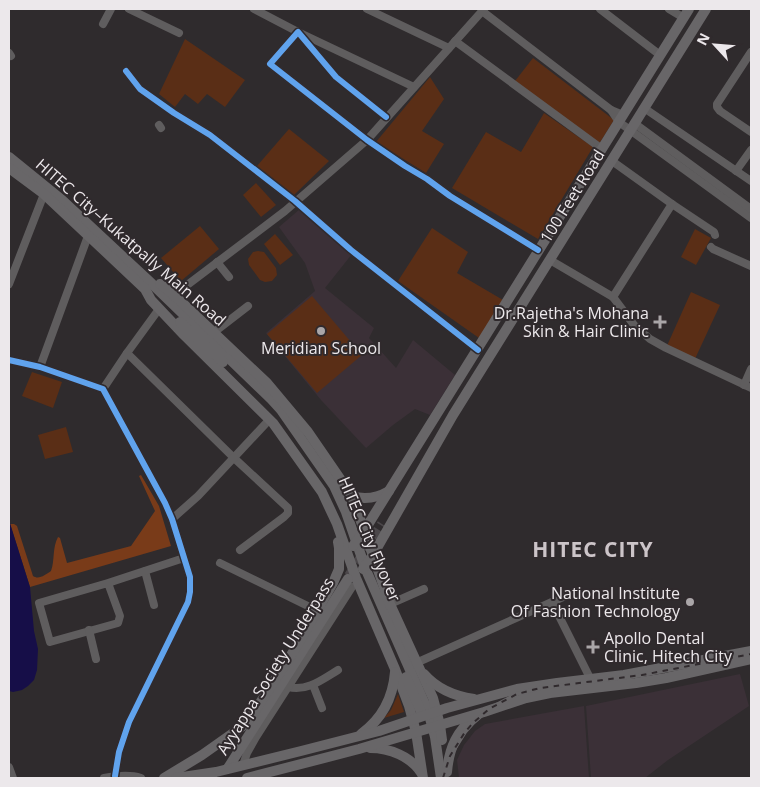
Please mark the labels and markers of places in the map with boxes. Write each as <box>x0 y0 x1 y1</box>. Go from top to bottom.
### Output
place label: Dr.Rajetha's Mohana Skin & Hair Clinic <box>494 302 649 342</box>
marker: Dr.Rajetha's Mohana Skin & Hair Clinic <box>653 315 667 329</box>
marker: Meridian School <box>315 325 327 337</box>
place label: Meridian School <box>261 337 381 359</box>
place label: National Institute Of Fashion Technology <box>511 582 681 622</box>
marker: National Institute Of Fashion Technology <box>684 596 696 608</box>
place label: Apollo Dental Clinic, Hitech City <box>604 627 733 667</box>
marker: Apollo Dental Clinic, Hitech City <box>586 640 600 654</box>

